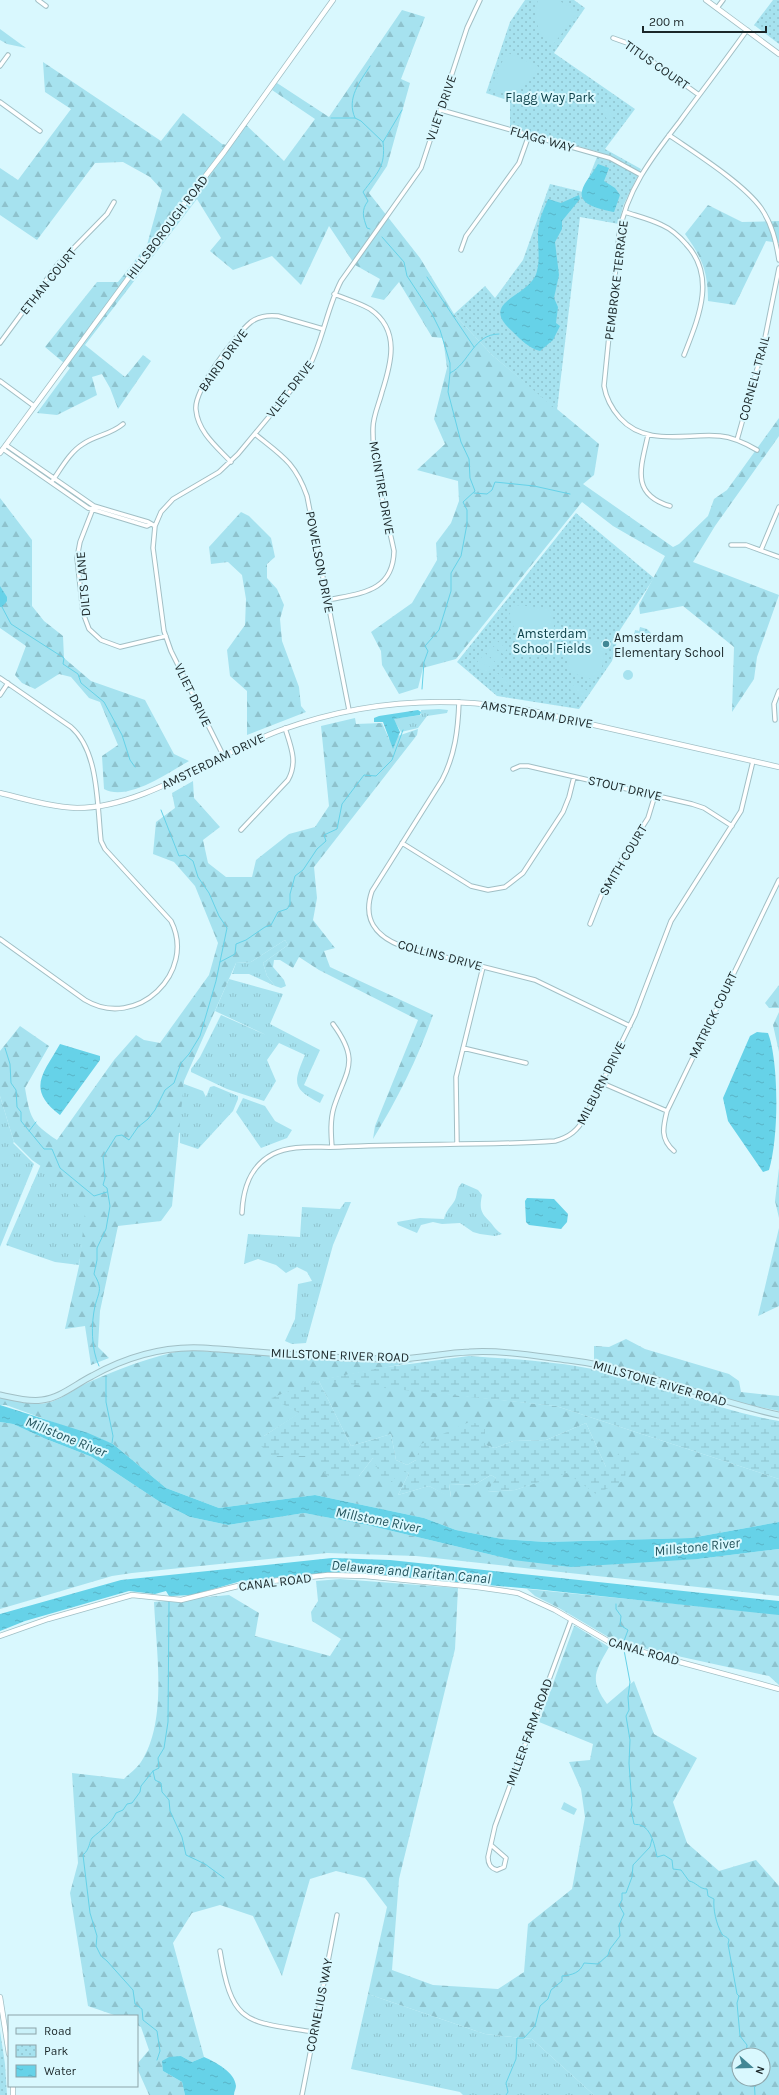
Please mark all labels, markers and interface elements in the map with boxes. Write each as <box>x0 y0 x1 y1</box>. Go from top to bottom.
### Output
scale bar <box>643 8 766 34</box>
text: 200 m <box>649 15 684 29</box>
street label: TITUS COURT <box>622 37 693 93</box>
street label: VLIET DRIVE <box>423 73 459 143</box>
park label: Flagg Way Park <box>505 90 595 105</box>
street label: FLAGG WAY <box>508 123 576 155</box>
street label: HILLSBOROUGH ROAD <box>123 172 211 282</box>
street label: PEMBROKE TERRACE <box>601 219 631 341</box>
street label: ETHAN COURT <box>17 244 80 317</box>
street label: BAIRD DRIVE <box>195 326 251 394</box>
street label: CORNELL TRAIL <box>735 334 773 422</box>
street label: VLIET DRIVE <box>263 357 317 421</box>
street label: MCINTIRE DRIVE <box>366 440 398 536</box>
street label: POWELSON DRIVE <box>303 510 337 614</box>
street label: DILTS LANE <box>73 551 93 617</box>
park label: Amsterdam School Fields <box>513 626 592 656</box>
place label: Amsterdam Elementary School <box>614 630 724 660</box>
marker: Amsterdam Elementary School <box>601 639 611 649</box>
street label: VLIET DRIVE <box>171 661 215 729</box>
street label: AMSTERDAM DRIVE <box>480 697 594 731</box>
street label: AMSTERDAM DRIVE <box>159 729 267 793</box>
street label: STOUT DRIVE <box>586 772 664 804</box>
street label: SMITH COURT <box>596 821 650 898</box>
street label: COLLINS DRIVE <box>396 937 484 973</box>
street label: MATRICK COURT <box>686 969 741 1061</box>
street label: MILBURN DRIVE <box>573 1039 629 1127</box>
street label: MILLSTONE RIVER ROAD <box>271 1345 409 1365</box>
street label: MILLSTONE RIVER ROAD <box>591 1357 729 1409</box>
water label: Millstone River <box>23 1413 110 1461</box>
water label: Millstone River <box>334 1503 423 1537</box>
water label: Millstone River <box>653 1534 742 1560</box>
water label: Delaware and Raritan Canal <box>331 1557 492 1587</box>
street label: CANAL ROAD <box>238 1570 312 1594</box>
street label: CANAL ROAD <box>607 1634 681 1668</box>
street label: MILLER FARM ROAD <box>503 1676 555 1788</box>
street label: CORNELIUS WAY <box>303 1957 335 2053</box>
legend <box>8 2015 138 2087</box>
text: Road <box>44 2024 72 2038</box>
text: Park <box>44 2044 69 2058</box>
north arrow <box>731 2047 771 2087</box>
text: Water <box>44 2064 77 2078</box>
text: N <box>752 2064 767 2076</box>

